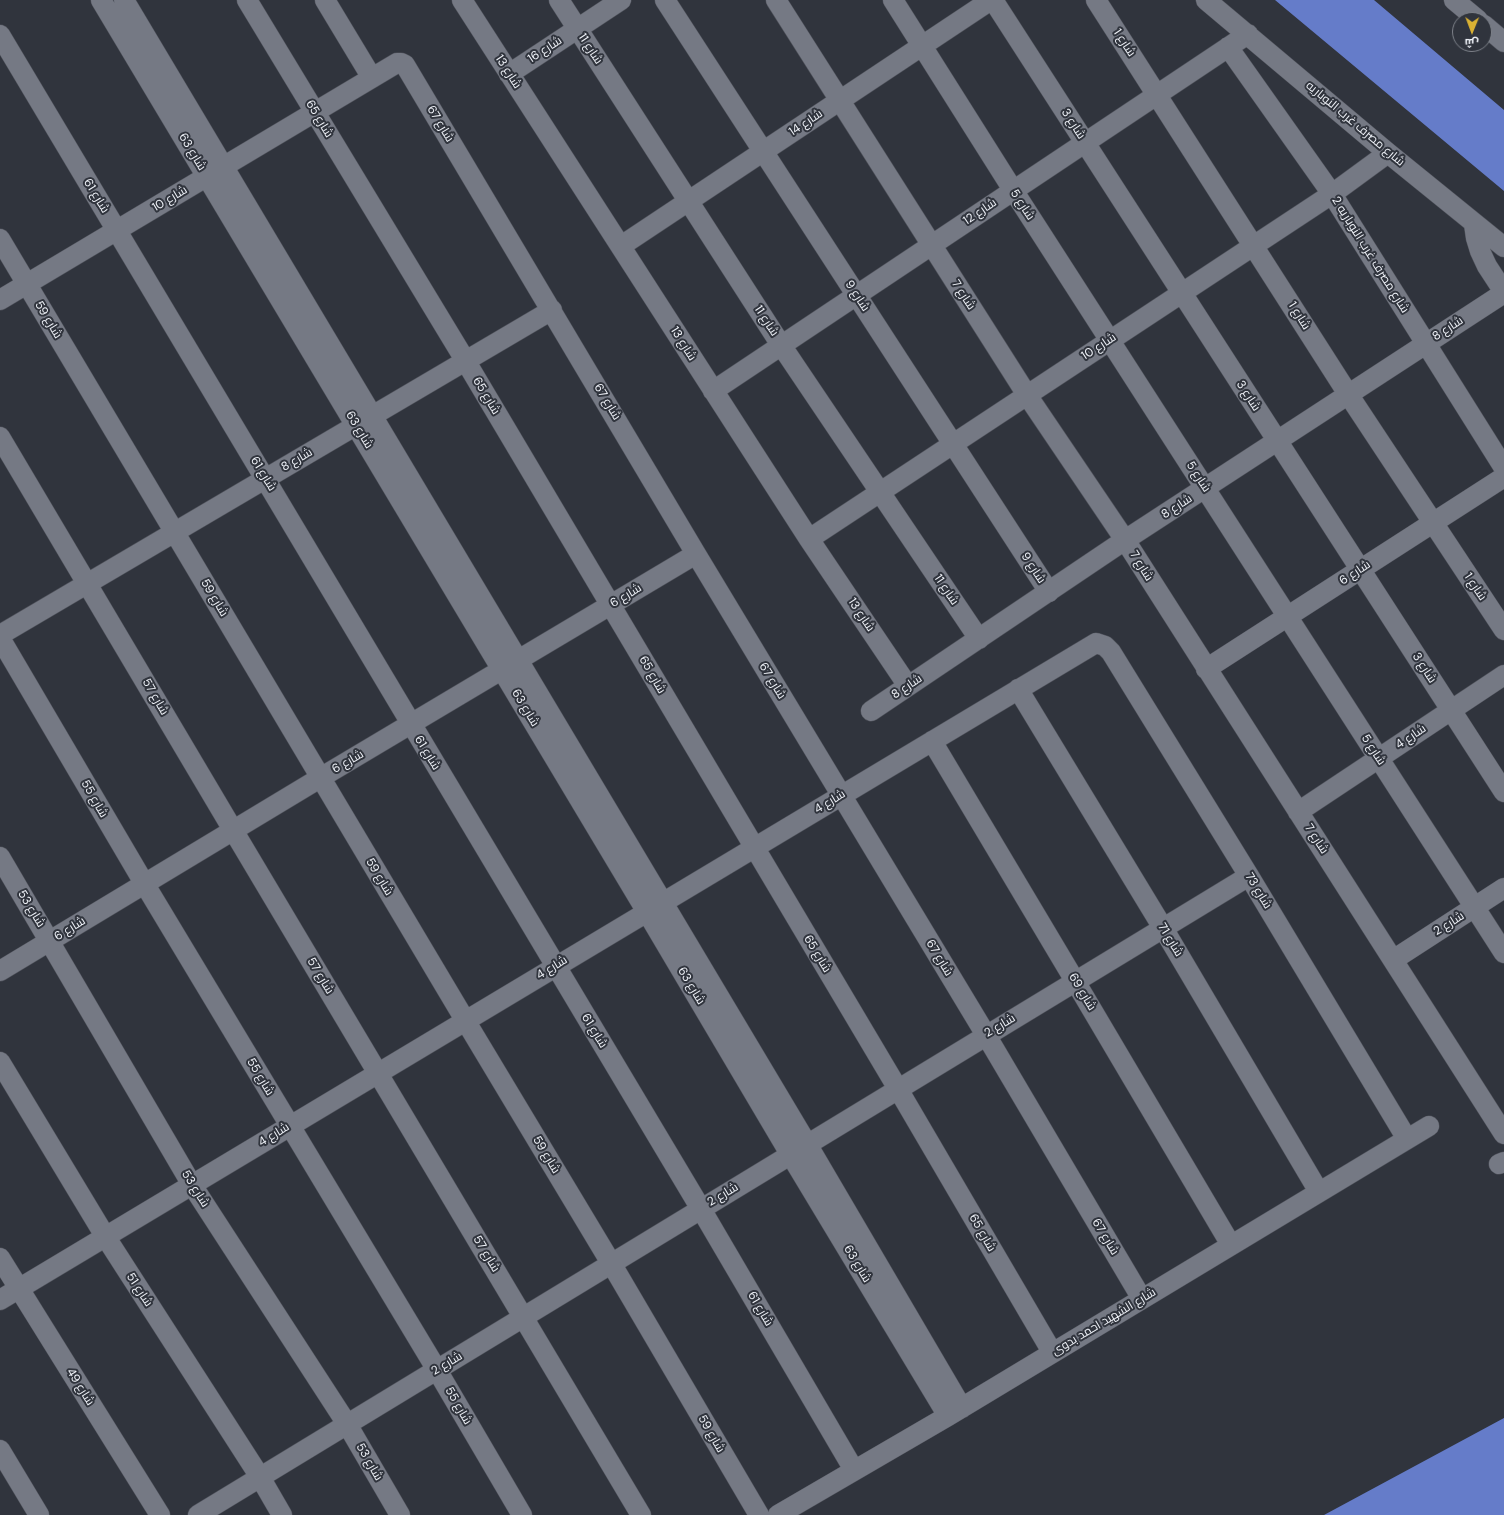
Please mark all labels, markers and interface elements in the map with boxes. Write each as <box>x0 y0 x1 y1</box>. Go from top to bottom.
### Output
north arrow <box>1452 12 1492 52</box>
street label: شارع 1 <box>1110 26 1138 60</box>
street label: شارع 11 <box>575 31 605 67</box>
street label: شارع 16 <box>525 34 565 66</box>
text: ش <box>1465 36 1479 50</box>
street label: شارع 13 <box>492 52 524 92</box>
street label: شارع مصرف غرب النوباريه <box>1303 78 1407 170</box>
street label: شارع 65 <box>302 98 336 140</box>
street label: شارع 67 <box>424 103 456 145</box>
street label: شارع 3 <box>1058 106 1088 142</box>
street label: شارع 14 <box>786 107 826 139</box>
street label: شارع 63 <box>175 131 209 173</box>
street label: شارع 61 <box>80 176 112 216</box>
street label: شارع 10 <box>150 183 190 215</box>
street label: شارع 5 <box>1007 187 1037 223</box>
street label: شارع مصرف غرب النوباريه 2 <box>1328 194 1412 316</box>
street label: شارع 12 <box>961 196 999 228</box>
street label: شارع 7 <box>948 277 978 313</box>
street label: شارع 9 <box>842 278 872 314</box>
street label: شارع 59 <box>31 299 65 341</box>
street label: شارع 1 <box>1285 299 1313 333</box>
street label: شارع 11 <box>751 303 781 339</box>
street label: شارع 8 <box>1430 314 1466 344</box>
street label: شارع 13 <box>667 324 699 364</box>
street label: شارع 10 <box>1079 331 1119 363</box>
street label: شارع 65 <box>469 375 503 417</box>
street label: شارع 3 <box>1233 378 1263 414</box>
street label: شارع 67 <box>591 381 623 423</box>
street label: شارع 63 <box>342 409 376 451</box>
street label: شارع 8 <box>279 445 315 475</box>
street label: شارع 61 <box>247 454 279 494</box>
street label: شارع 5 <box>1183 459 1213 495</box>
street label: شارع 8 <box>1159 492 1195 522</box>
street label: شارع 7 <box>1126 548 1156 584</box>
street label: شارع 9 <box>1018 550 1048 586</box>
street label: شارع 6 <box>1337 558 1373 588</box>
street label: شارع 1 <box>1461 570 1489 604</box>
street label: شارع 11 <box>931 572 961 608</box>
street label: شارع 59 <box>197 577 231 619</box>
street label: شارع 6 <box>608 581 644 611</box>
street label: شارع 13 <box>845 596 877 634</box>
street label: شارع 3 <box>1409 650 1439 686</box>
street label: شارع 65 <box>636 654 668 696</box>
street label: شارع 67 <box>756 660 788 702</box>
street label: شارع 8 <box>889 672 925 702</box>
street label: شارع 57 <box>139 676 171 718</box>
street label: شارع 63 <box>508 687 542 729</box>
street label: شارع 4 <box>1393 722 1429 752</box>
street label: شارع 5 <box>1358 732 1388 768</box>
street label: شارع 61 <box>411 733 443 773</box>
street label: شارع 6 <box>330 747 366 777</box>
street label: شارع 55 <box>77 778 111 820</box>
street label: شارع 4 <box>812 787 848 817</box>
street label: شارع 7 <box>1301 821 1331 857</box>
street label: شارع 59 <box>362 856 396 898</box>
street label: شارع 73 <box>1242 870 1274 912</box>
street label: شارع 53 <box>14 888 48 930</box>
street label: شارع 2 <box>1431 909 1467 939</box>
street label: شارع 6 <box>52 914 88 944</box>
street label: شارع 71 <box>1154 921 1186 959</box>
street label: شارع 65 <box>800 933 834 975</box>
street label: شارع 67 <box>923 937 955 979</box>
street label: شارع 4 <box>534 953 570 983</box>
street label: شارع 57 <box>304 955 336 997</box>
street label: شارع 63 <box>674 965 708 1007</box>
street label: شارع 69 <box>1065 971 1099 1013</box>
street label: شارع 61 <box>578 1011 610 1051</box>
street label: شارع 2 <box>982 1011 1018 1041</box>
street label: شارع 55 <box>243 1056 277 1098</box>
street label: شارع 4 <box>256 1120 292 1150</box>
street label: شارع 59 <box>529 1134 563 1176</box>
street label: شارع 53 <box>178 1168 212 1210</box>
street label: شارع 2 <box>705 1180 741 1210</box>
street label: شارع 65 <box>966 1212 998 1254</box>
street label: شارع 67 <box>1089 1216 1121 1258</box>
street label: شارع 57 <box>470 1233 502 1275</box>
street label: شارع 63 <box>840 1243 874 1285</box>
street label: شارع 51 <box>123 1270 155 1310</box>
street label: شارع الشهيد احمد بدوى <box>1049 1285 1159 1359</box>
street label: شارع 61 <box>744 1289 776 1329</box>
street label: شارع 2 <box>429 1349 465 1379</box>
street label: شارع 49 <box>63 1366 97 1408</box>
street label: شارع 55 <box>441 1385 475 1427</box>
street label: شارع 59 <box>695 1413 727 1455</box>
street label: شارع 53 <box>353 1441 385 1483</box>

